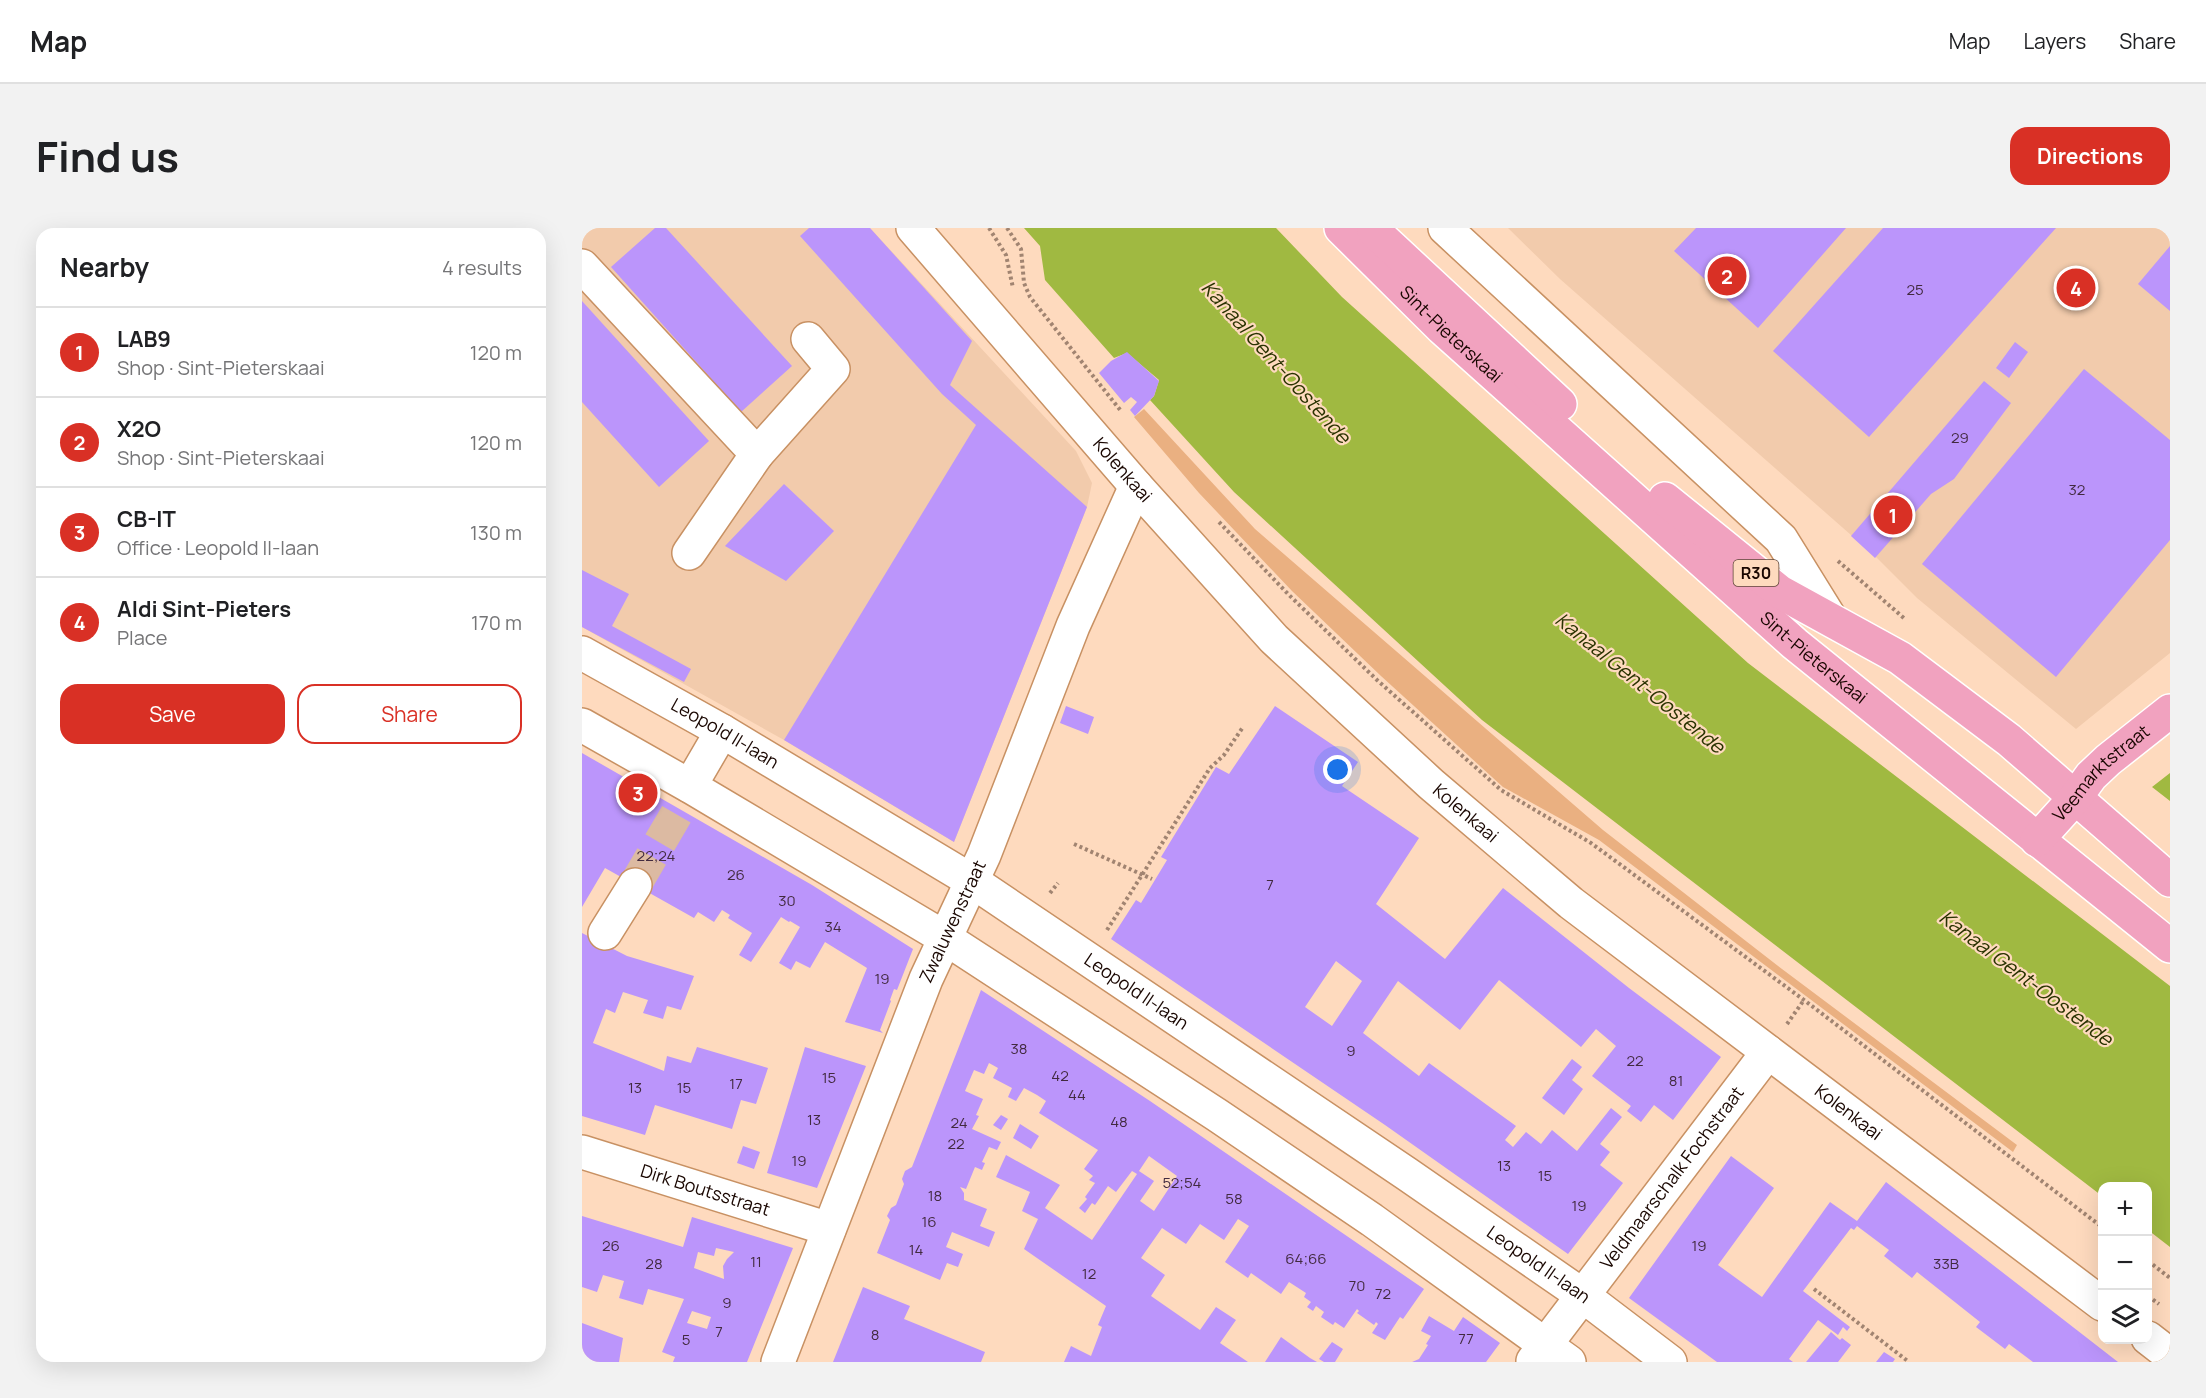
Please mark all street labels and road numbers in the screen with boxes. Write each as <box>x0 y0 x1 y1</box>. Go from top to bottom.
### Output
street label: Sint-Pieterskaai <box>1395 280 1508 388</box>
street label: Kolenkaai <box>1088 432 1158 507</box>
road number: R30 <box>1734 560 1778 586</box>
street label: Sint-Pieterskaai <box>1755 606 1873 709</box>
street label: Leopold II-laan <box>667 692 784 773</box>
street label: Veemarktstraat <box>2047 719 2154 826</box>
street label: Kolenkaai <box>1428 778 1504 847</box>
street label: Zwaluwenstraat <box>913 856 991 986</box>
street label: Leopold II-laan <box>1080 947 1194 1035</box>
street label: Kolenkaai <box>1810 1078 1888 1145</box>
street label: Veldmaarschalk Fochstraat <box>1594 1081 1749 1274</box>
street label: Dirk Boutsstraat <box>638 1158 773 1221</box>
street label: Leopold II-laan <box>1482 1220 1596 1308</box>

